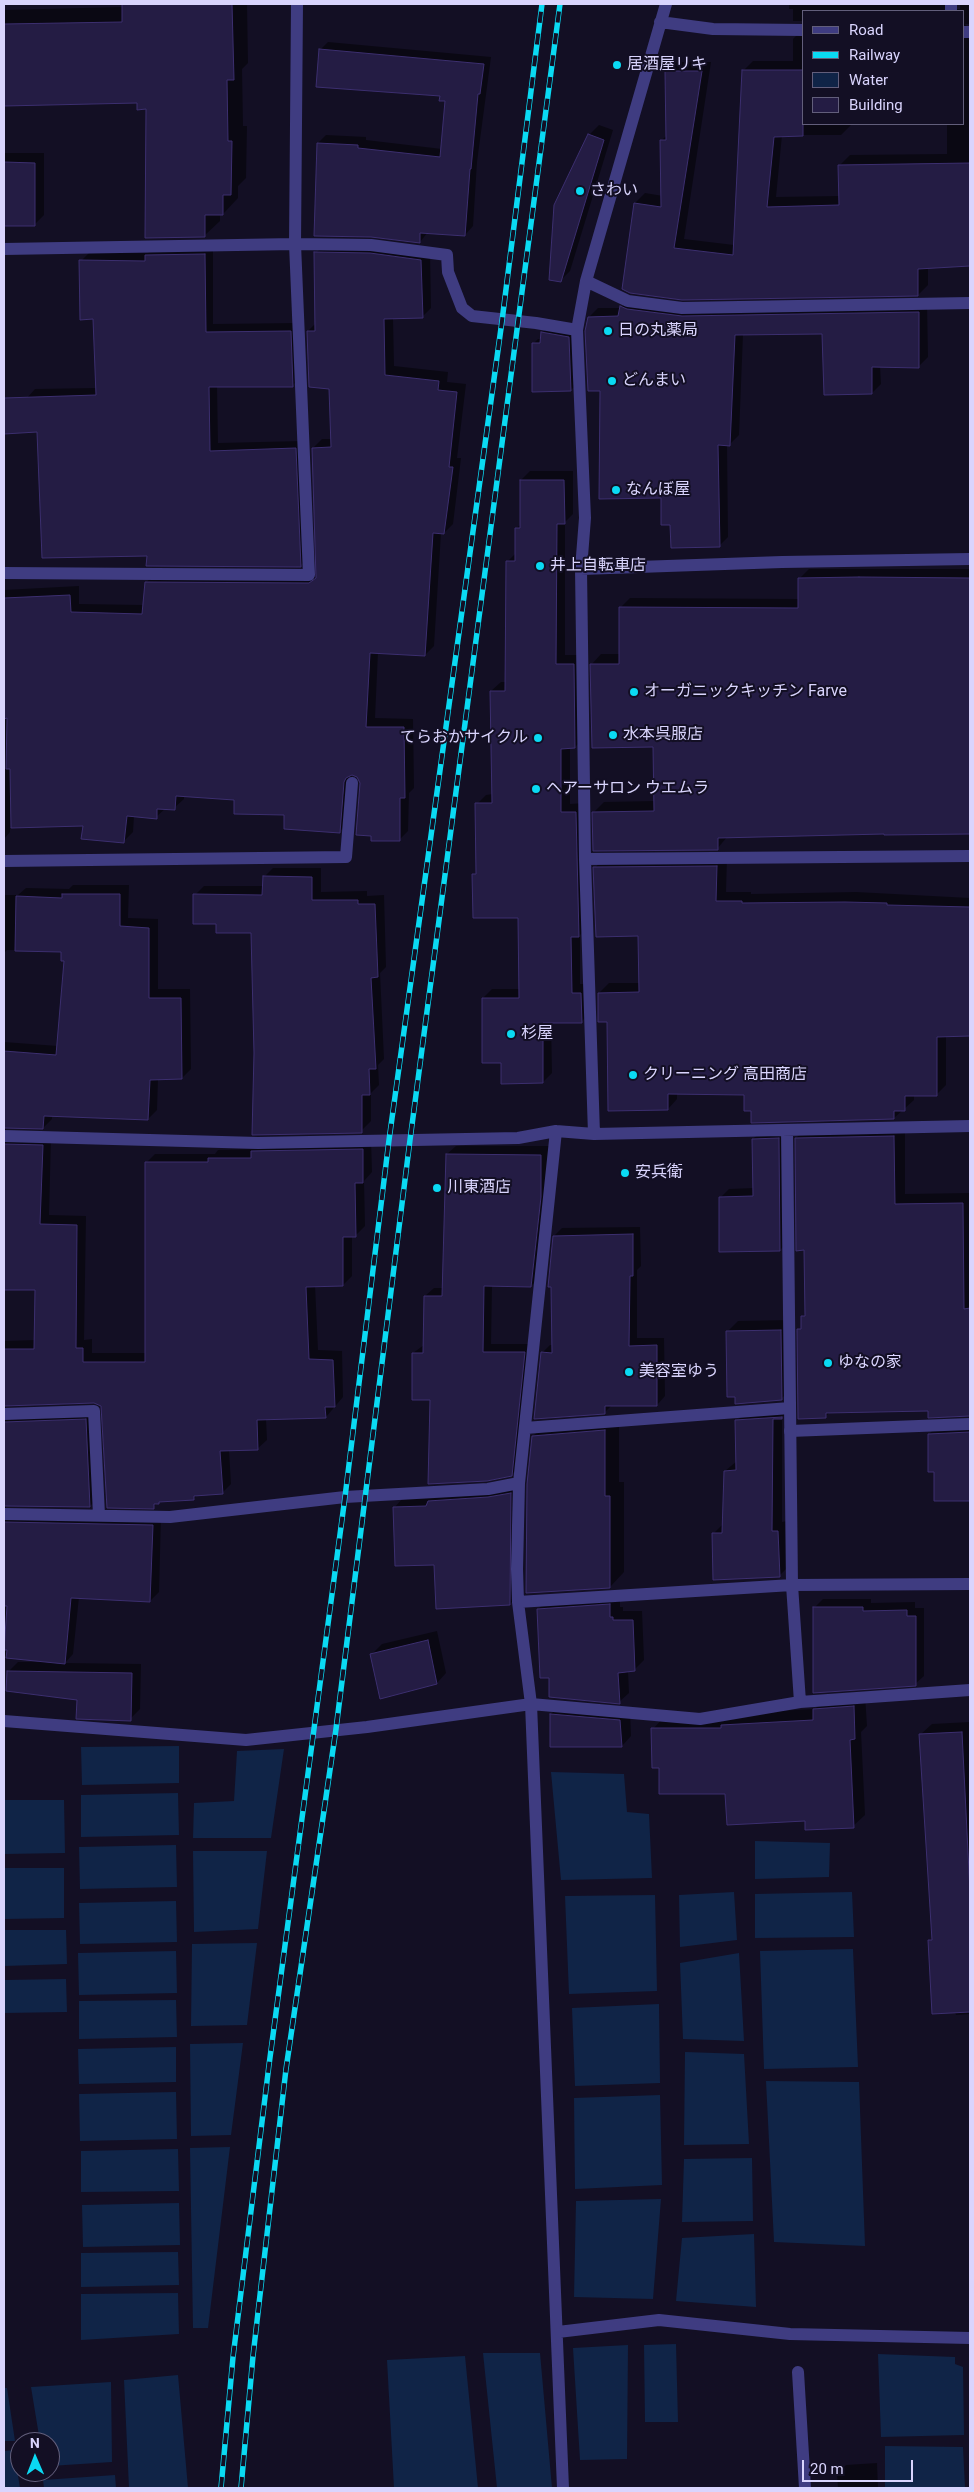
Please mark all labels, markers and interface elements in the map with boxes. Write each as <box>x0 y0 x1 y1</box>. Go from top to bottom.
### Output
legend <box>802 10 964 125</box>
text: Road <box>849 21 883 39</box>
text: Railway <box>849 46 900 64</box>
place label: 居酒屋リキ <box>627 55 707 75</box>
marker: 居酒屋リキ <box>611 59 623 71</box>
text: Water <box>849 71 888 89</box>
text: Building <box>849 96 903 114</box>
place label: さわい <box>590 181 638 201</box>
marker: さわい <box>574 185 586 197</box>
place label: 日の丸薬局 <box>618 321 698 341</box>
marker: 日の丸薬局 <box>602 325 614 337</box>
place label: どんまい <box>622 371 686 391</box>
marker: どんまい <box>606 375 618 387</box>
place label: なんぼ屋 <box>626 480 690 500</box>
marker: なんぼ屋 <box>610 484 622 496</box>
place label: 井上自転車店 <box>550 556 646 576</box>
marker: 井上自転車店 <box>534 560 546 572</box>
place label: オーガニックキッチン Farve <box>644 682 847 702</box>
marker: オーガニックキッチン Farve <box>628 686 640 698</box>
place label: 水本呉服店 <box>623 725 703 745</box>
place label: てらおかサイクル <box>400 728 528 748</box>
marker: 水本呉服店 <box>607 729 619 741</box>
marker: てらおかサイクル <box>532 732 544 744</box>
place label: ヘアーサロン ウエムラ <box>546 779 709 799</box>
marker: ヘアーサロン ウエムラ <box>530 783 542 795</box>
place label: 杉屋 <box>521 1024 553 1044</box>
marker: 杉屋 <box>505 1028 517 1040</box>
place label: クリーニング 高田商店 <box>643 1065 807 1085</box>
marker: クリーニング 高田商店 <box>627 1069 639 1081</box>
place label: 安兵衛 <box>635 1163 683 1183</box>
marker: 安兵衛 <box>619 1167 631 1179</box>
place label: 川東酒店 <box>447 1178 511 1198</box>
marker: 川東酒店 <box>431 1182 443 1194</box>
place label: ゆなの家 <box>838 1353 902 1373</box>
marker: ゆなの家 <box>822 1357 834 1369</box>
place label: 美容室ゆう <box>639 1362 719 1382</box>
marker: 美容室ゆう <box>623 1366 635 1378</box>
north arrow <box>10 2432 60 2482</box>
text: N <box>30 2435 40 2451</box>
scale bar <box>804 2450 915 2482</box>
text: 20 m <box>810 2460 844 2478</box>

